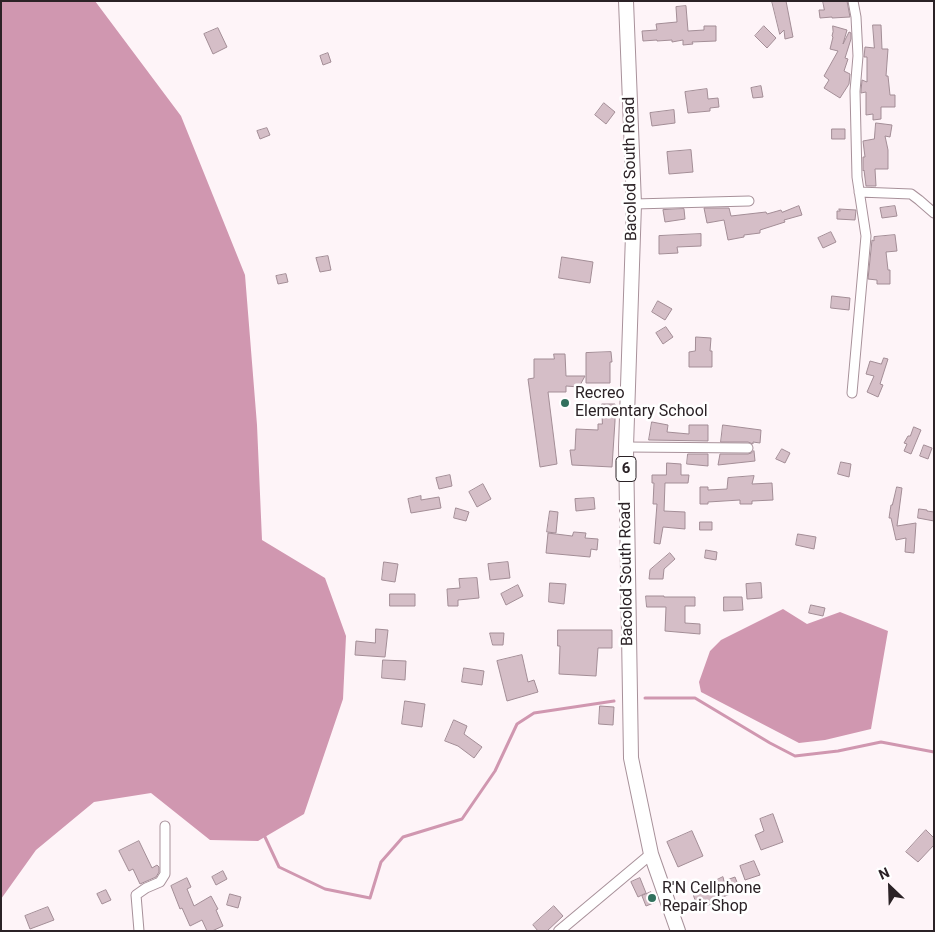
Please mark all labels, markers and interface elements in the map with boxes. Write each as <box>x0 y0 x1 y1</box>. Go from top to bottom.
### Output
street label: Bacolod South Road <box>620 97 642 241</box>
place label: Recreo Elementary School <box>575 384 708 422</box>
marker: Recreo Elementary School <box>559 397 571 409</box>
road number: 6 <box>616 456 636 482</box>
street label: Bacolod South Road <box>616 502 638 646</box>
north arrow <box>865 862 915 912</box>
text: N <box>876 864 892 883</box>
place label: R'N Cellphone Repair Shop <box>662 879 761 917</box>
marker: R'N Cellphone Repair Shop <box>646 892 658 904</box>

